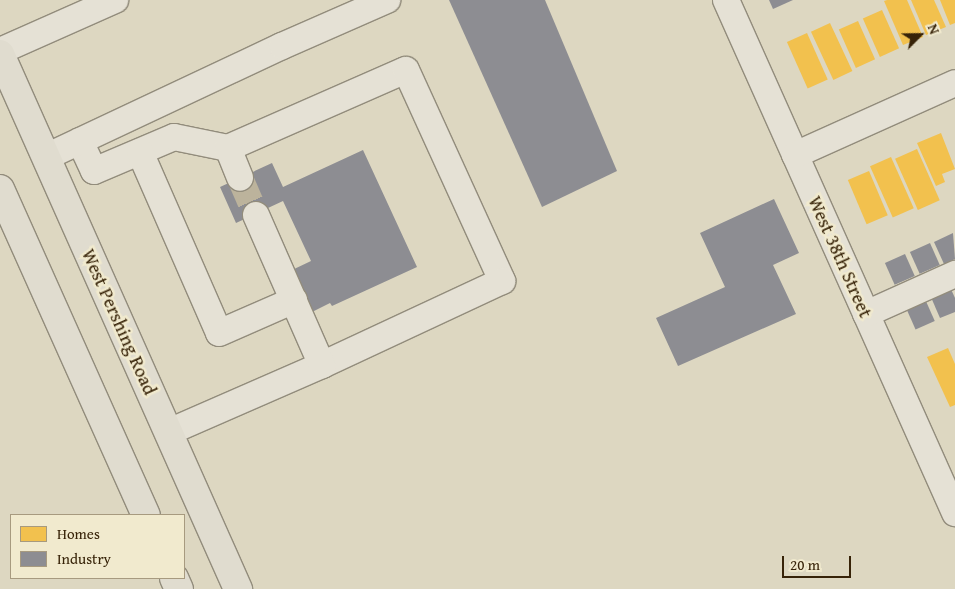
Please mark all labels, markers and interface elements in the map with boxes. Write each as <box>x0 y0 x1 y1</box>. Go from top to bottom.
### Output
north arrow <box>895 10 945 60</box>
text: N <box>923 21 945 37</box>
street label: West 38th Street <box>803 193 877 321</box>
street label: West Pershing Road <box>77 246 161 398</box>
legend <box>10 514 185 579</box>
text: Homes <box>57 523 100 544</box>
scale bar <box>785 546 854 578</box>
text: Industry <box>57 548 111 569</box>
text: 20 m <box>790 554 820 575</box>

